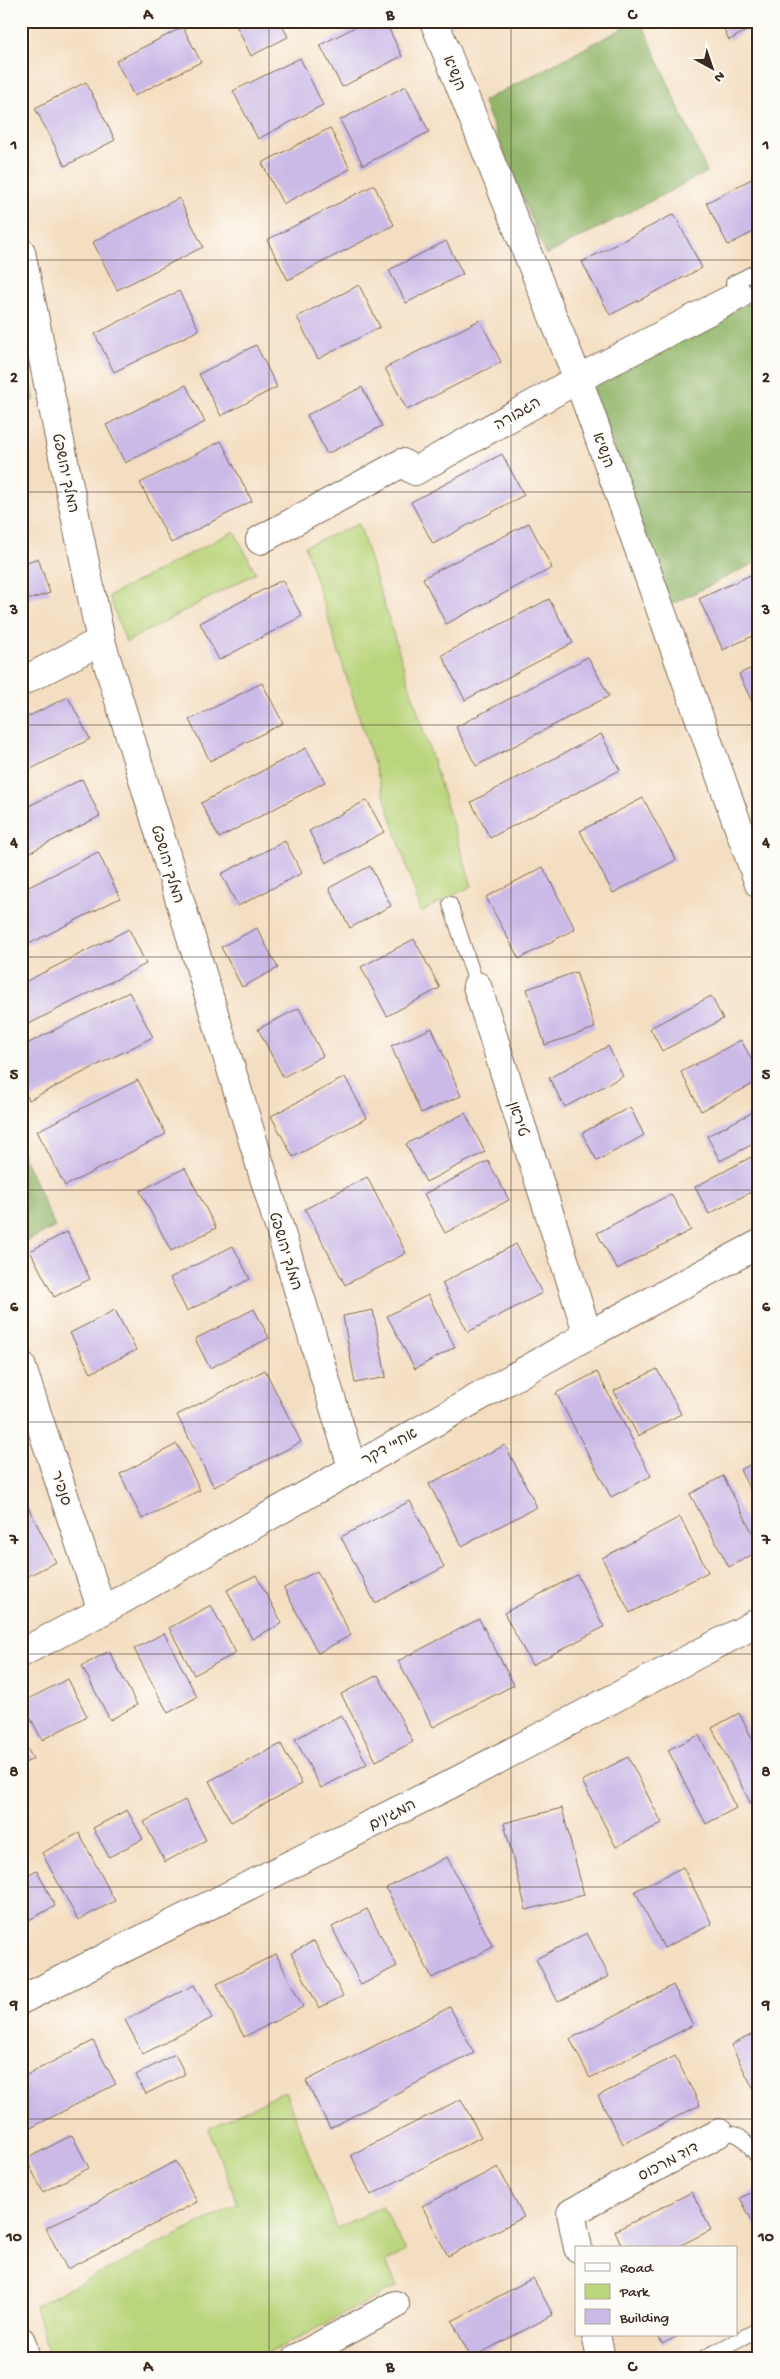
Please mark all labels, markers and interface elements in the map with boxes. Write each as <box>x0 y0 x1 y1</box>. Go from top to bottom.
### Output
text: A <box>142 7 154 26</box>
text: B <box>385 7 395 26</box>
text: C <box>627 7 638 26</box>
north arrow <box>688 42 738 92</box>
street label: הנשיא <box>438 53 468 94</box>
text: N <box>710 67 728 85</box>
text: 1 <box>10 137 17 156</box>
text: 1 <box>762 137 769 156</box>
text: 2 <box>10 370 18 389</box>
text: 2 <box>762 370 770 389</box>
street label: הגבורה <box>492 394 544 435</box>
street label: הנשיא <box>587 430 617 471</box>
street label: המלך יהושפט <box>47 432 82 515</box>
text: 3 <box>9 602 18 621</box>
text: 3 <box>761 602 770 621</box>
street label: המלך יהושפט <box>146 823 187 906</box>
text: 4 <box>9 835 18 854</box>
text: 4 <box>761 835 770 854</box>
text: 5 <box>10 1067 19 1086</box>
text: 5 <box>762 1067 771 1086</box>
street label: טיראן <box>503 1100 531 1140</box>
street label: המלך יהושפט <box>264 1210 305 1293</box>
text: 6 <box>10 1299 19 1318</box>
text: 6 <box>762 1299 771 1318</box>
street label: אח"י דקר <box>359 1425 421 1470</box>
street label: סנפיר <box>46 1469 74 1508</box>
text: 7 <box>9 1532 19 1551</box>
text: 7 <box>761 1532 771 1551</box>
text: 8 <box>10 1764 19 1783</box>
text: 8 <box>762 1764 771 1783</box>
street label: המגינים <box>366 1796 420 1835</box>
text: 9 <box>9 1997 18 2016</box>
text: 9 <box>761 1997 770 2016</box>
street label: דוד מרכוס <box>636 2139 702 2186</box>
text: 10 <box>5 2229 22 2248</box>
text: 10 <box>757 2229 774 2248</box>
legend <box>575 2246 738 2336</box>
text: Road <box>620 2260 654 2278</box>
text: Park <box>619 2284 650 2302</box>
text: Building <box>619 2310 669 2328</box>
text: A <box>142 2359 154 2378</box>
text: B <box>385 2359 395 2378</box>
text: C <box>627 2359 638 2378</box>

